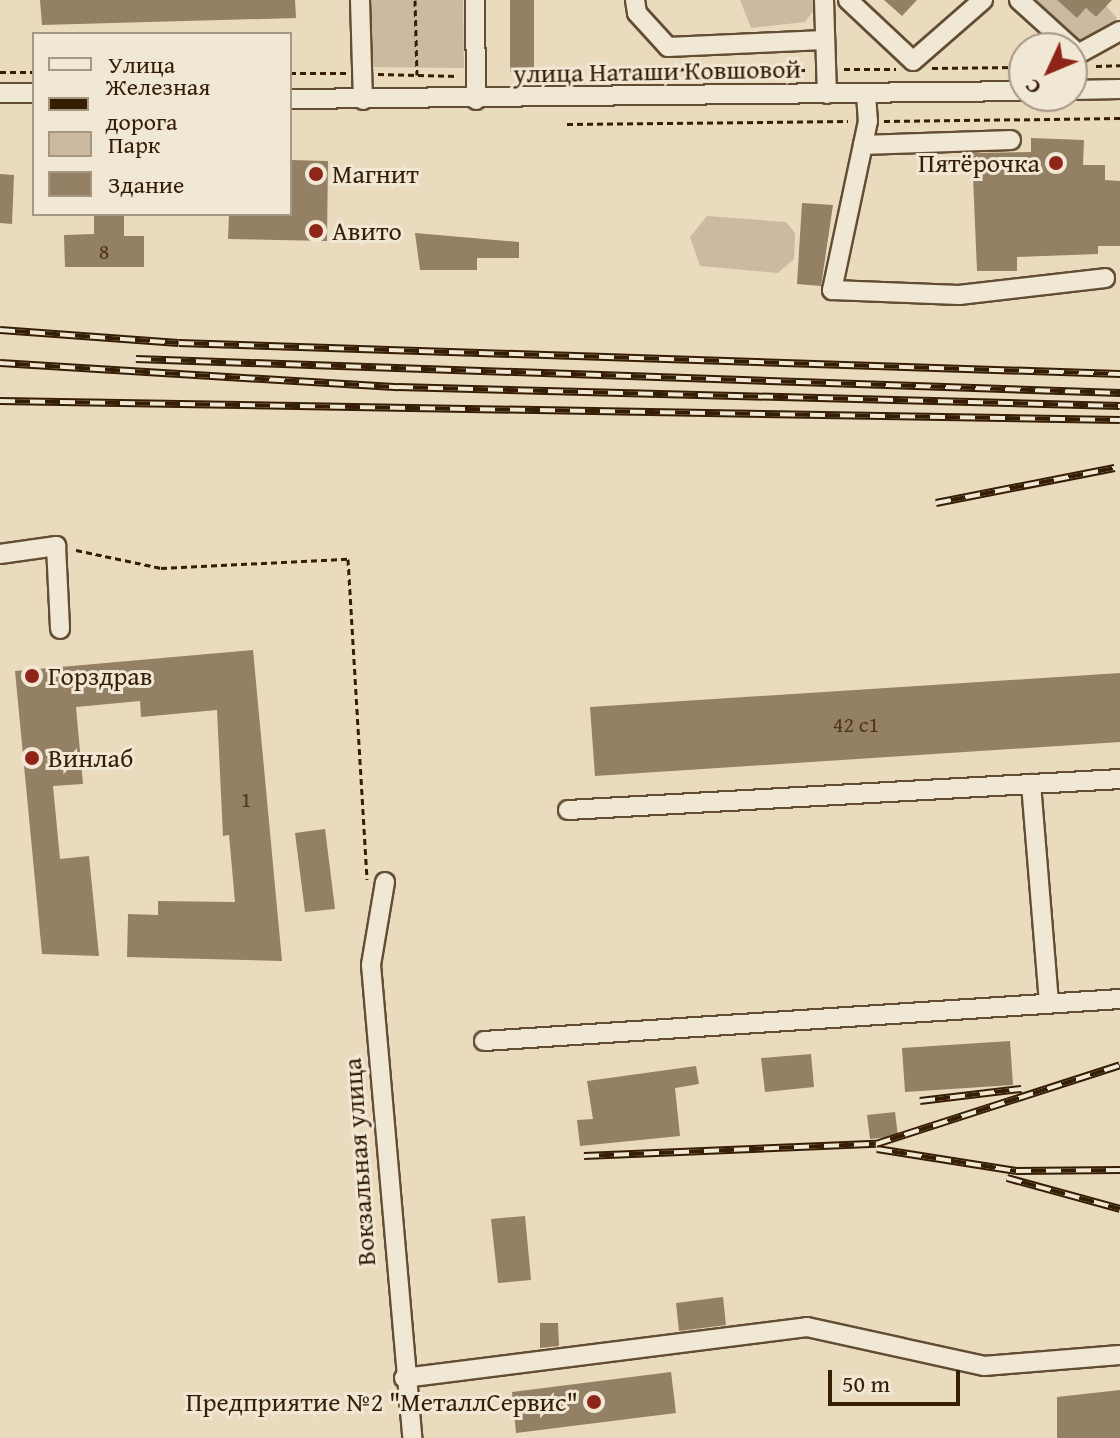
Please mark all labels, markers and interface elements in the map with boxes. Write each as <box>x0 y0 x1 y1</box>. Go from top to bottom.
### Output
legend <box>32 32 292 216</box>
north arrow <box>1008 32 1088 112</box>
text: Улица <box>108 47 175 82</box>
street label: улица Наташи Ковшовой <box>513 53 801 89</box>
text: Железная дорога <box>105 69 210 139</box>
text: С <box>1016 72 1048 103</box>
text: Парк <box>108 127 160 162</box>
place label: Пятёрочка <box>918 147 1040 179</box>
marker: Пятёрочка <box>1047 154 1065 172</box>
place label: Магнит <box>332 158 419 190</box>
marker: Магнит <box>307 165 325 183</box>
text: Здание <box>108 167 184 202</box>
place label: Авито <box>332 215 402 247</box>
marker: Авито <box>307 222 325 240</box>
house number: 8 <box>99 239 109 265</box>
place label: Горздрав <box>48 660 152 692</box>
marker: Горздрав <box>23 667 41 685</box>
house number: 42 с1 <box>833 712 879 738</box>
place label: Винлаб <box>48 742 133 774</box>
marker: Винлаб <box>23 749 41 767</box>
house number: 1 <box>241 787 251 813</box>
street label: Вокзальная улица <box>336 1057 382 1267</box>
scale bar <box>832 1354 964 1404</box>
text: 50 m <box>842 1366 890 1401</box>
place label: Предприятие №2 "МеталлСервис" <box>186 1386 578 1418</box>
marker: Предприятие №2 "МеталлСервис" <box>585 1393 603 1411</box>

